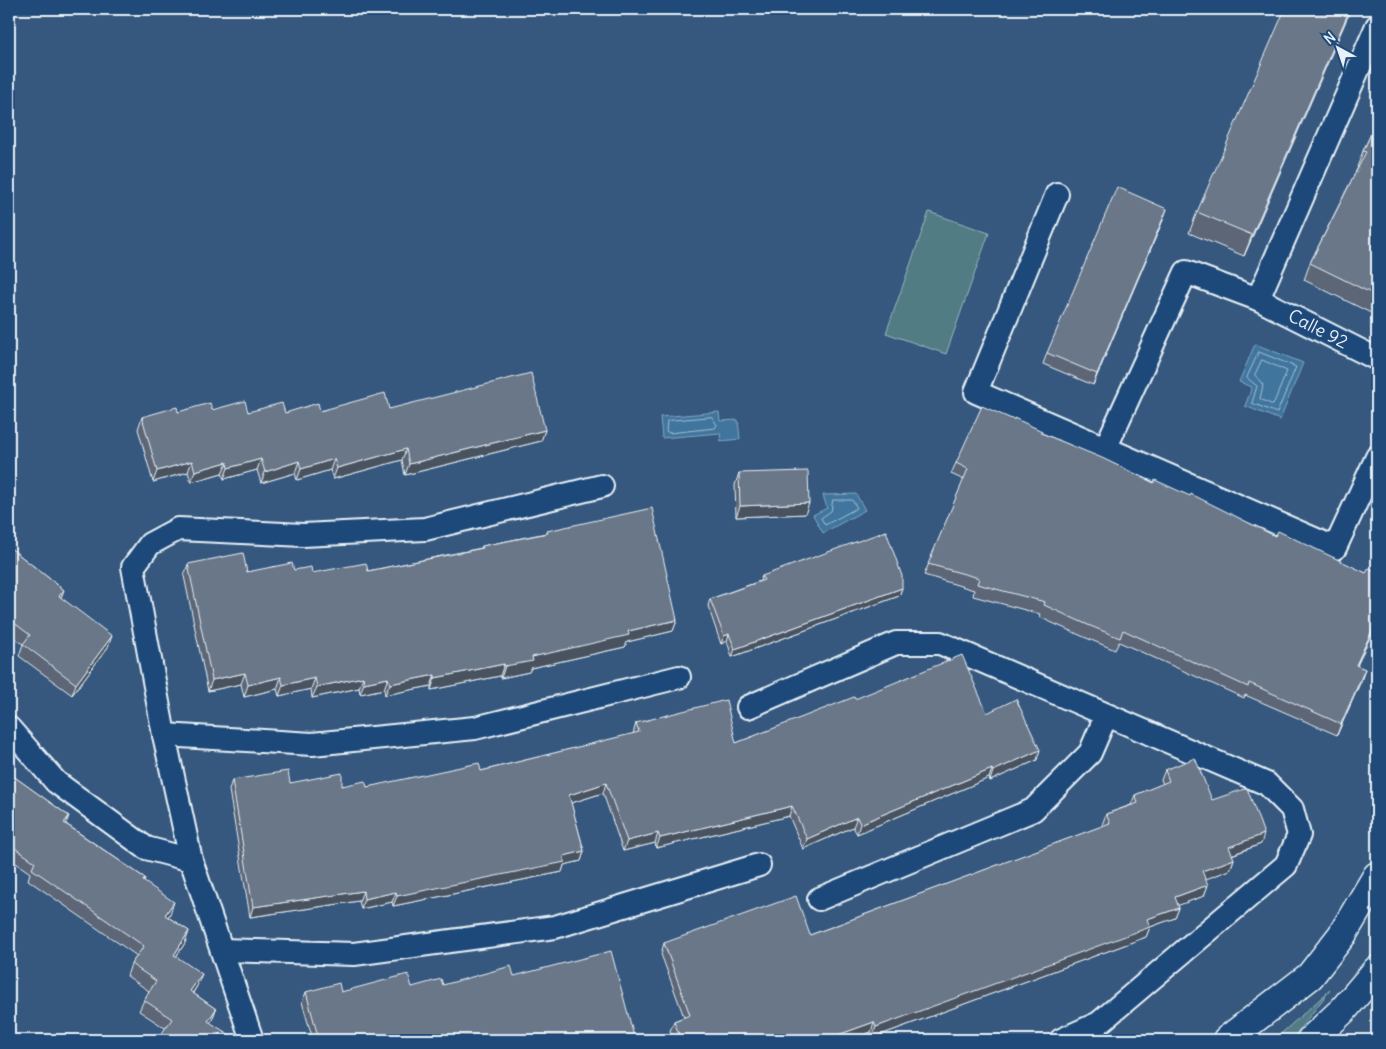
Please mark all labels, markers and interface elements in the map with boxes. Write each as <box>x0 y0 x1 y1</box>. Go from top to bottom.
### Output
north arrow <box>1314 22 1364 72</box>
text: N <box>1320 28 1339 48</box>
street label: Calle 92 <box>1284 304 1352 353</box>

